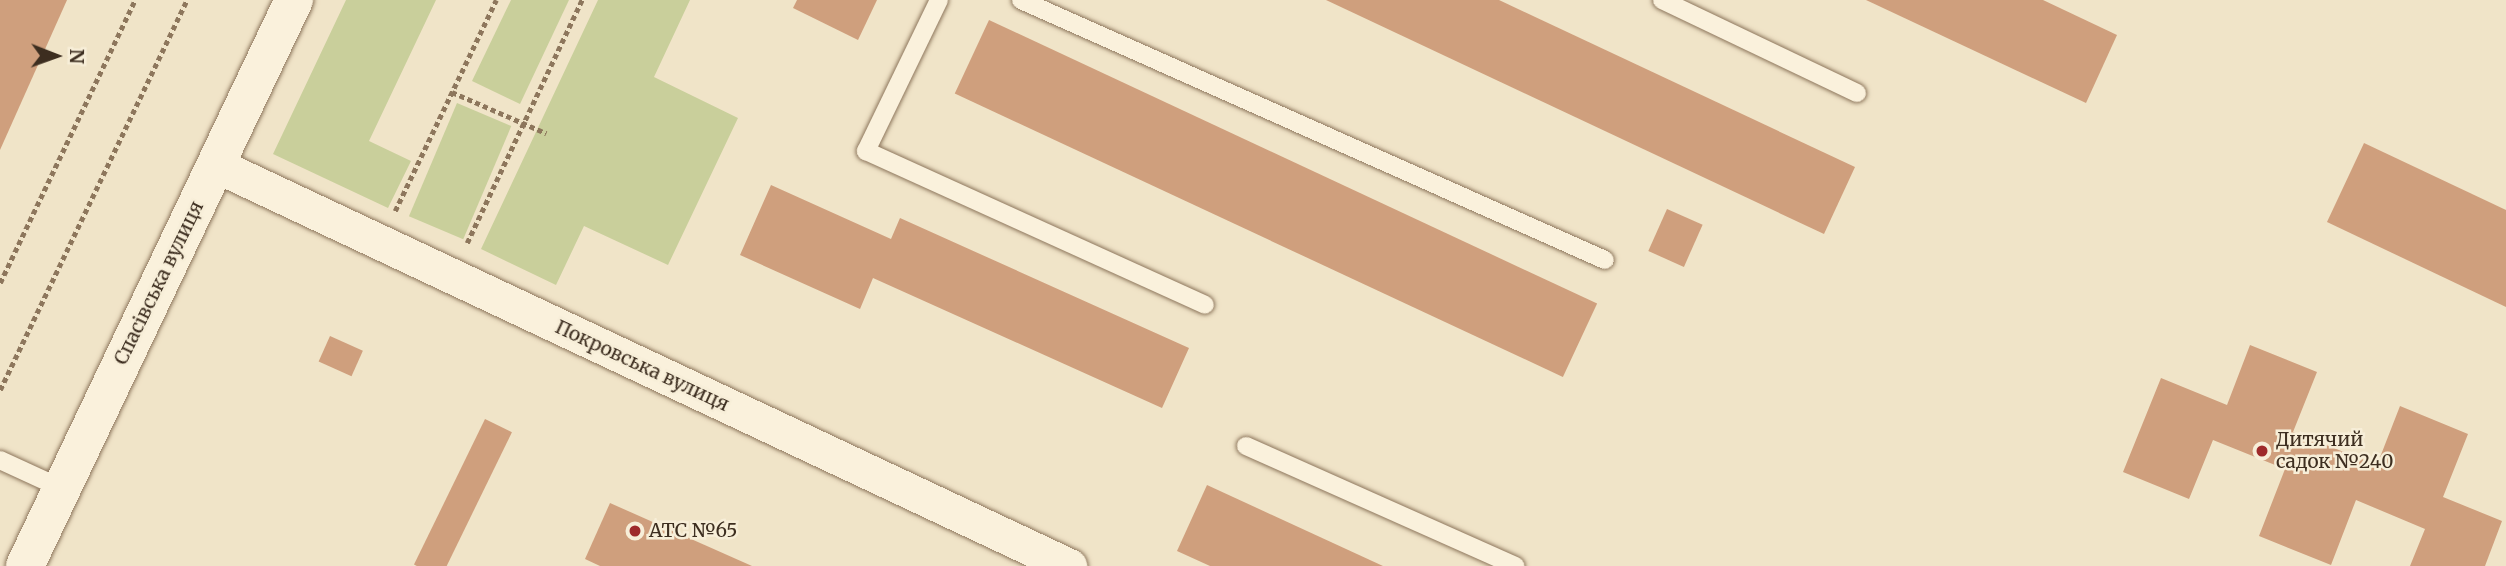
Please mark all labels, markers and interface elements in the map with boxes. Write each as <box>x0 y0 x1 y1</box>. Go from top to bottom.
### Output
north arrow <box>21 21 91 91</box>
text: N <box>65 49 89 64</box>
street label: Спасівська вулиця <box>110 198 208 368</box>
street label: Покровська вулиця <box>551 316 733 416</box>
place label: Дитячий садок №240 <box>2276 429 2393 473</box>
marker: Дитячий садок №240 <box>2254 443 2270 459</box>
place label: АТС №65 <box>649 520 737 542</box>
marker: АТС №65 <box>627 523 643 539</box>

